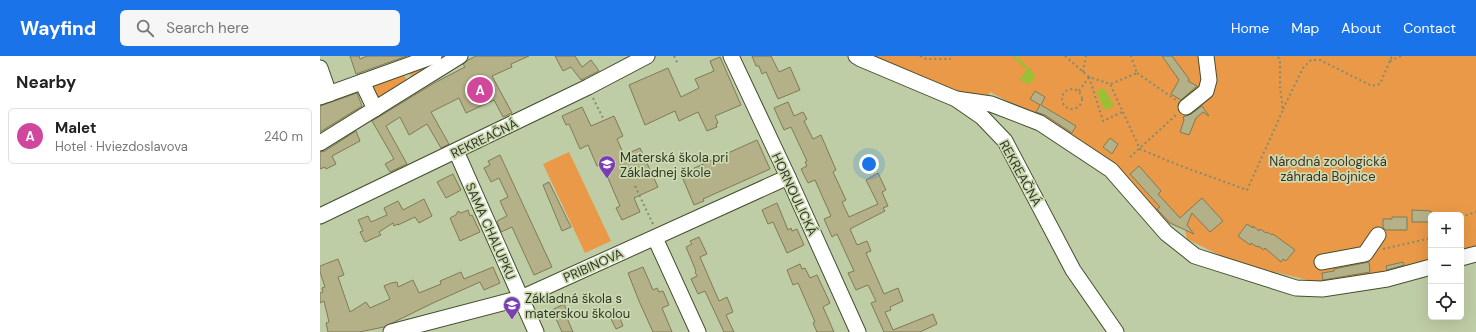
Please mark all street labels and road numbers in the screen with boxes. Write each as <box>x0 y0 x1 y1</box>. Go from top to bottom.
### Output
street label: REKREAČNÁ <box>447 114 521 162</box>
street label: REKREAČNÁ <box>995 137 1047 210</box>
street label: HORNOULICKÁ <box>768 150 822 239</box>
street label: SAMA CHALUPKU <box>462 180 520 282</box>
street label: PRIBINOVA <box>561 245 626 286</box>

